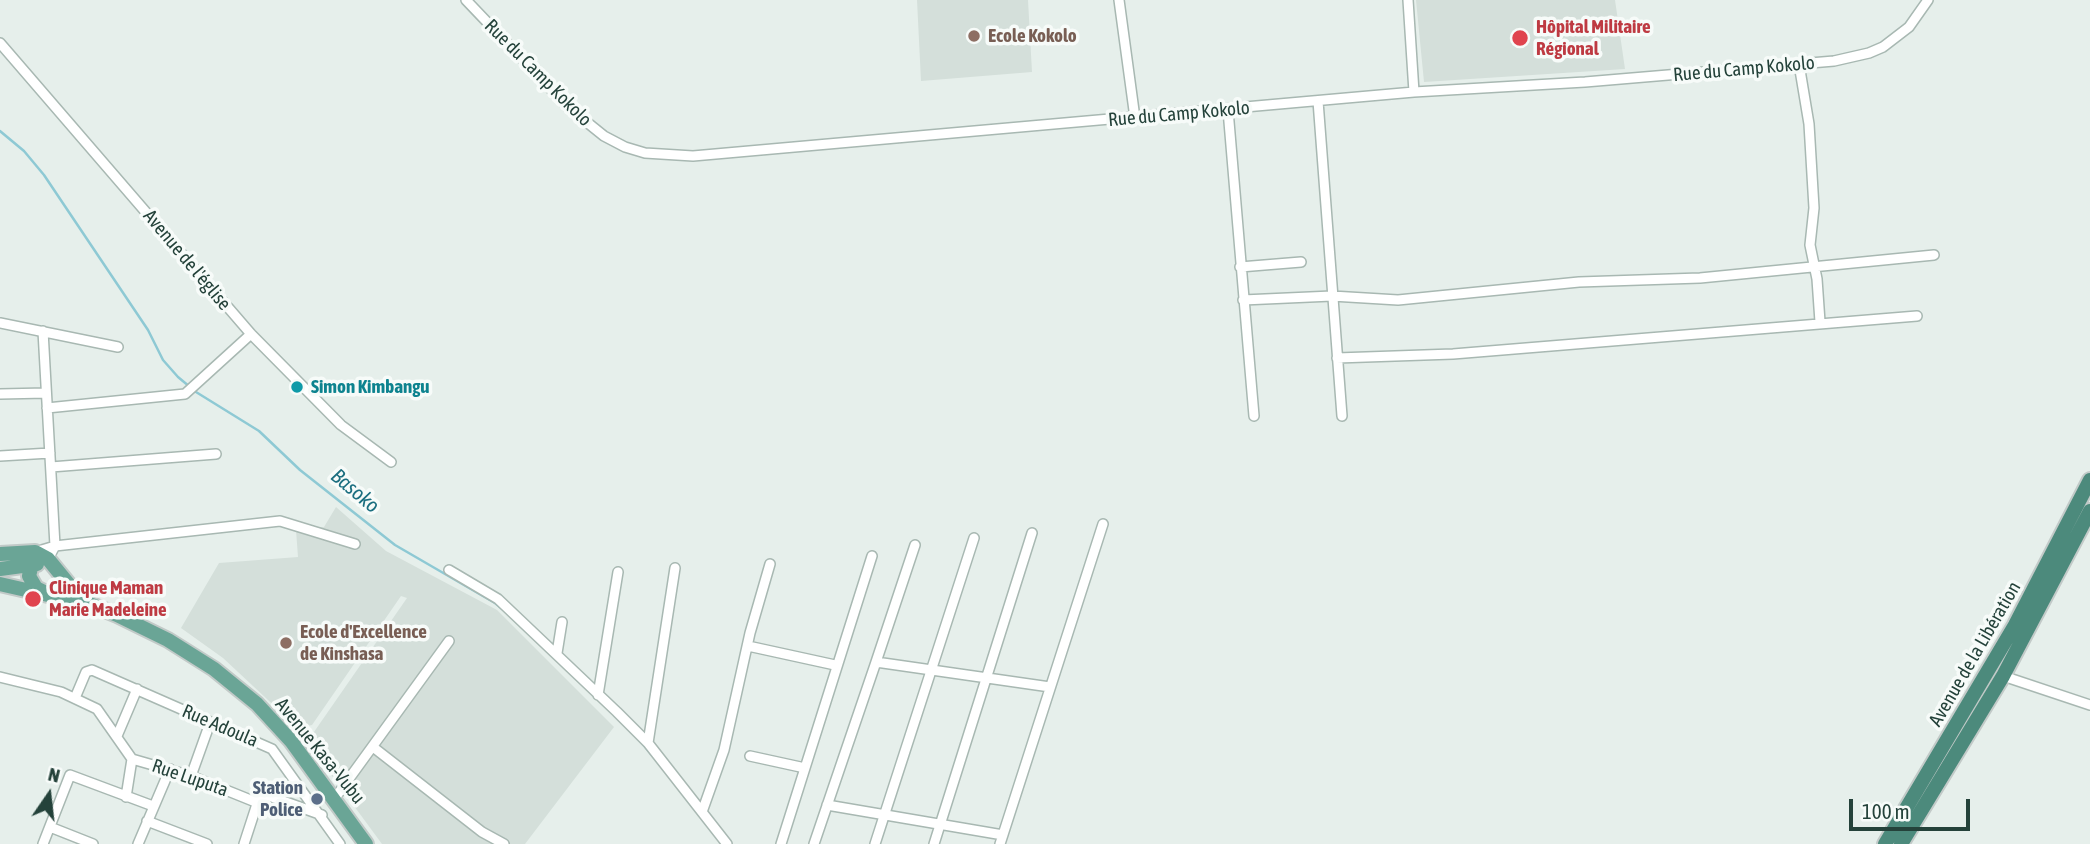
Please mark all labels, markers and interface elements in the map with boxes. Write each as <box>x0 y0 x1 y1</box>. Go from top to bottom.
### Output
street label: Rue du Camp Kokolo <box>480 15 596 131</box>
place label: Hôpital Militaire Régional <box>1536 16 1651 60</box>
place label: Ecole Kokolo <box>988 25 1077 47</box>
marker: Ecole Kokolo <box>966 28 982 44</box>
marker: Hôpital Militaire Régional <box>1510 28 1530 48</box>
street label: Rue du Camp Kokolo <box>1672 51 1816 87</box>
street label: Rue du Camp Kokolo <box>1107 96 1251 132</box>
street label: Avenue de l'église <box>138 205 236 315</box>
place label: Simon Kimbangu <box>311 376 430 398</box>
marker: Simon Kimbangu <box>289 379 305 395</box>
water label: Basoko <box>326 463 384 519</box>
place label: Clinique Maman Marie Madeleine <box>49 577 167 621</box>
street label: Avenue de la Libération <box>1924 578 2026 730</box>
marker: Clinique Maman Marie Madeleine <box>23 589 43 609</box>
place label: Ecole d'Excellence de Kinshasa <box>300 621 427 665</box>
marker: Ecole d'Excellence de Kinshasa <box>278 635 294 651</box>
street label: Avenue Kasa-Vubu <box>270 693 370 809</box>
street label: Rue Adoula <box>179 700 261 752</box>
street label: Rue Luputa <box>149 754 231 802</box>
north arrow <box>14 760 84 830</box>
text: N <box>46 763 62 787</box>
place label: Station Police <box>253 777 303 821</box>
scale bar <box>1852 784 1973 828</box>
marker: Station Police <box>309 791 325 807</box>
text: 100 m <box>1862 799 1910 823</box>

